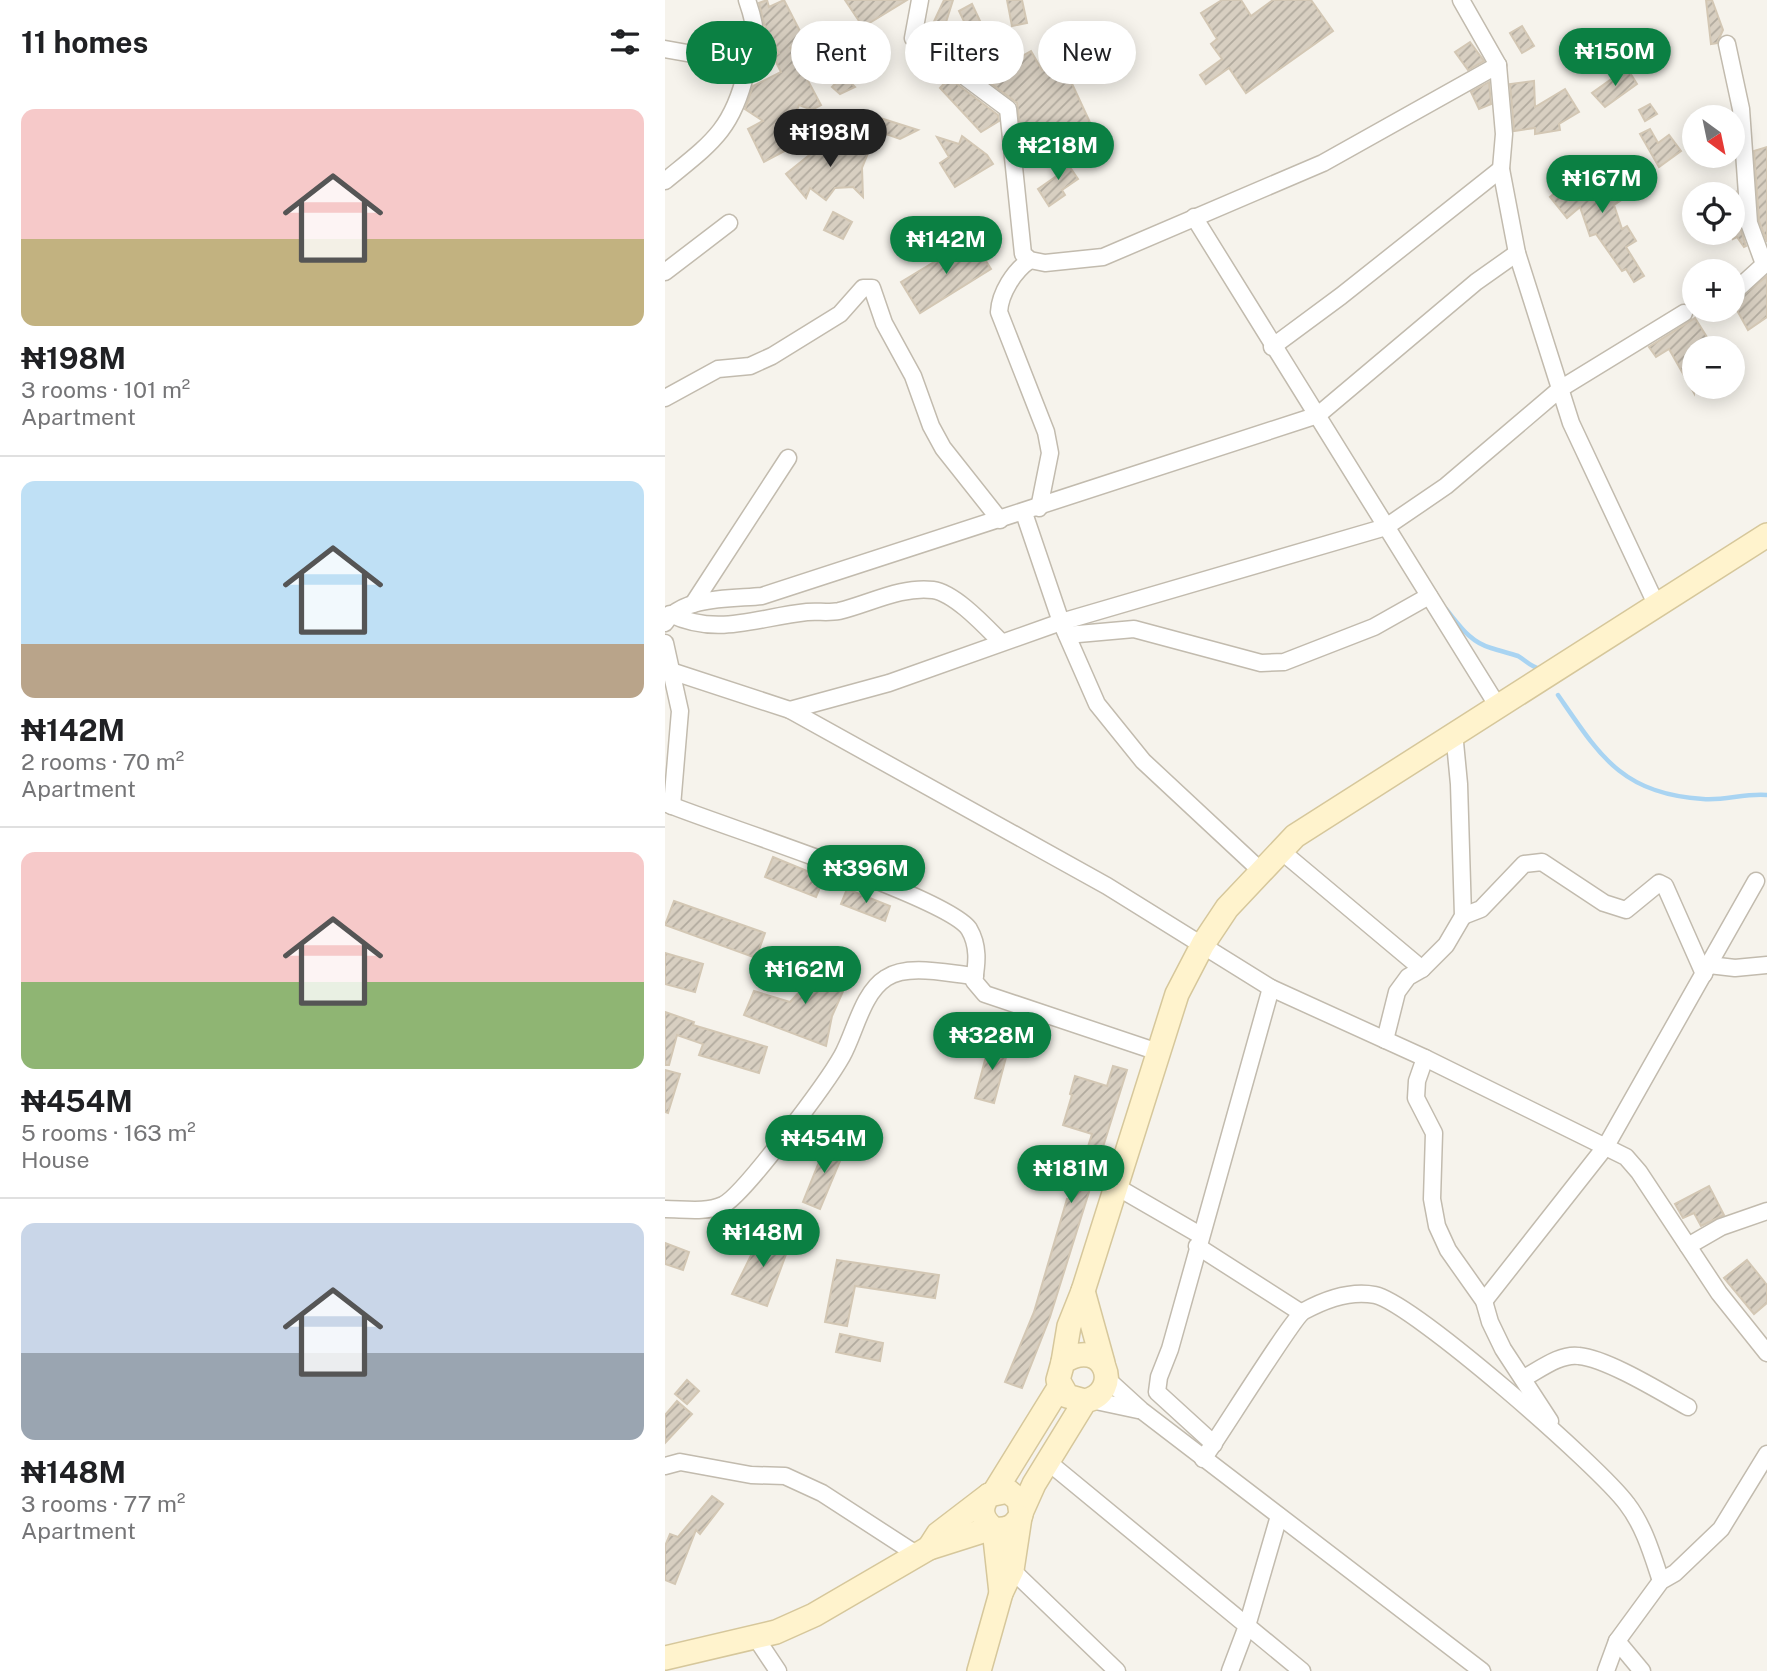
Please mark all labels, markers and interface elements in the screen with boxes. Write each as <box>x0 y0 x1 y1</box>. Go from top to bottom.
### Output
chip: Buy <box>686 21 777 84</box>
chip: Rent <box>791 21 891 84</box>
chip: Filters <box>905 21 1024 84</box>
chip: New <box>1038 21 1136 84</box>
icon: filters <box>606 23 644 61</box>
text: 11 homes <box>21 24 148 60</box>
pin: ₦150M <box>1566 28 1664 88</box>
text: ₦150M <box>1575 37 1655 64</box>
north arrow <box>1682 105 1745 168</box>
map controls <box>1682 105 1745 399</box>
pin: ₦198M <box>781 110 879 169</box>
text: ₦198M <box>790 118 870 145</box>
pin: ₦218M <box>1009 122 1107 182</box>
text: ₦218M <box>1018 131 1098 158</box>
icon: home <box>270 155 396 281</box>
pin: ₦167M <box>1553 156 1651 215</box>
text: ₦167M <box>1562 164 1642 191</box>
button: locate <box>1682 182 1745 245</box>
pin: ₦142M <box>897 216 995 276</box>
text: ₦142M <box>906 225 986 252</box>
button: + <box>1682 259 1745 322</box>
button: − <box>1682 336 1745 399</box>
text: ₦198M <box>21 340 126 376</box>
text: 3 rooms · 101 m² <box>21 376 190 403</box>
text: Apartment <box>21 403 136 430</box>
icon: home <box>270 527 396 653</box>
text: ₦142M <box>21 712 125 748</box>
text: 2 rooms · 70 m² <box>21 748 184 775</box>
text: Apartment <box>21 775 136 802</box>
pin: ₦396M <box>817 846 915 905</box>
text: ₦396M <box>823 854 909 881</box>
icon: home <box>270 898 396 1024</box>
pin: ₦162M <box>756 946 854 1006</box>
text: ₦162M <box>765 955 845 982</box>
pin: ₦328M <box>943 1012 1041 1072</box>
text: ₦328M <box>949 1021 1035 1048</box>
text: ₦454M <box>21 1083 133 1119</box>
pin: ₦454M <box>775 1116 873 1175</box>
text: 5 rooms · 163 m² <box>21 1119 196 1146</box>
text: ₦454M <box>781 1124 867 1151</box>
text: House <box>21 1146 89 1173</box>
pin: ₦181M <box>1022 1146 1120 1205</box>
text: ₦181M <box>1033 1154 1109 1181</box>
pin: ₦148M <box>714 1210 812 1269</box>
text: ₦148M <box>723 1218 803 1245</box>
icon: home <box>270 1269 396 1395</box>
text: ₦148M <box>21 1454 126 1490</box>
text: 3 rooms · 77 m² <box>21 1490 185 1517</box>
text: Apartment <box>21 1517 136 1544</box>

